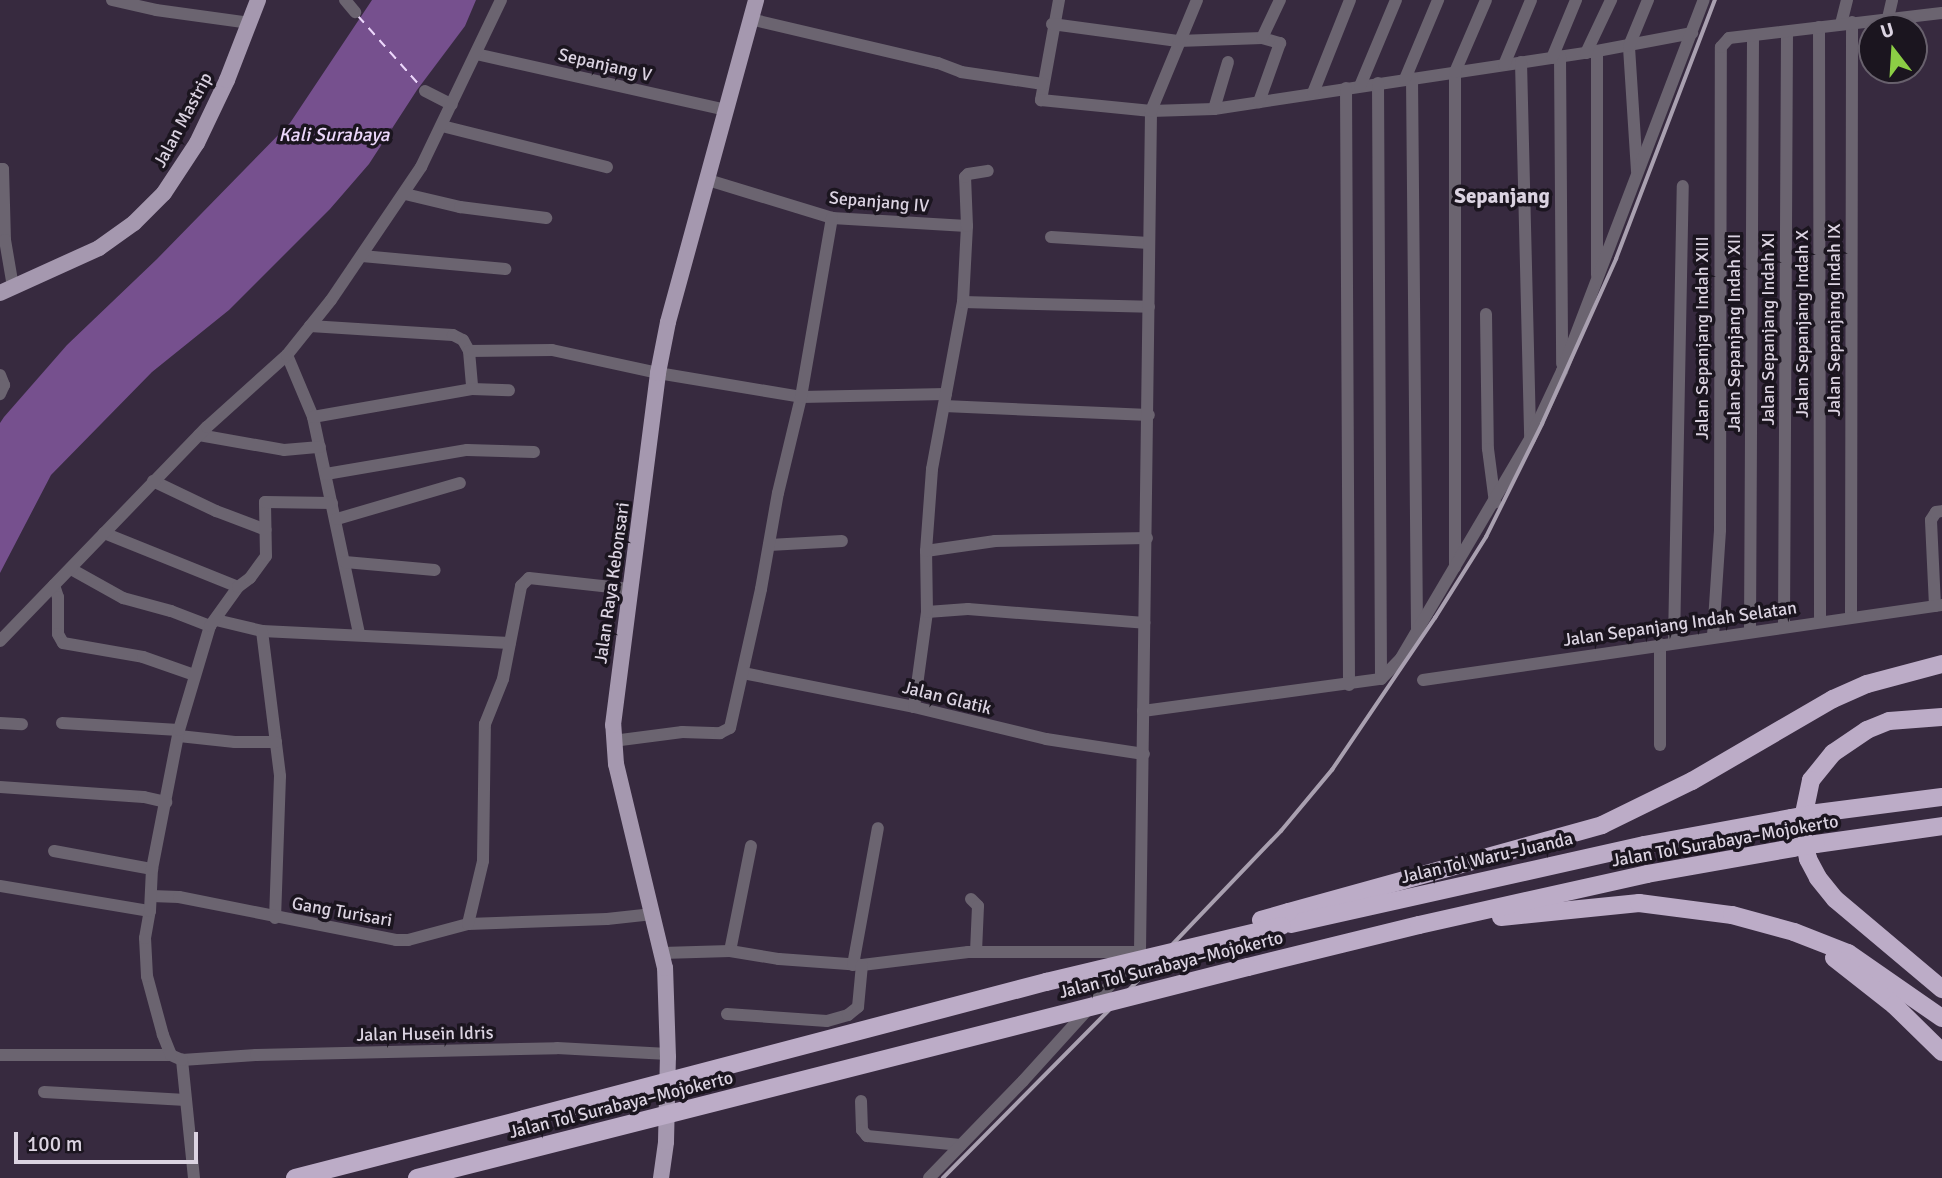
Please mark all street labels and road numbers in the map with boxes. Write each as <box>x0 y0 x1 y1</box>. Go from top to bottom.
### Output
street label: Sepanjang V <box>556 44 654 86</box>
street label: Jalan Mastrip <box>149 69 217 171</box>
street label: Sepanjang IV <box>828 187 930 217</box>
street label: Jalan Sepanjang Indah IX <box>1823 223 1845 417</box>
street label: Jalan Sepanjang Indah X <box>1791 230 1813 418</box>
street label: Jalan Sepanjang Indah XI <box>1757 232 1779 426</box>
street label: Jalan Sepanjang Indah XII <box>1723 234 1745 432</box>
street label: Jalan Sepanjang Indah XIII <box>1691 236 1713 440</box>
street label: Jalan Raya Kebonsari <box>590 501 634 665</box>
street label: Jalan Sepanjang Indah Selatan <box>1562 597 1798 651</box>
street label: Jalan Glatik <box>900 677 994 719</box>
street label: Jalan Tol Surabaya–Mojokerto <box>1610 810 1840 872</box>
street label: Jalan Tol Waru–Juanda <box>1399 828 1575 888</box>
street label: Gang Turisari <box>290 893 394 931</box>
street label: Jalan Tol Surabaya–Mojokerto <box>1057 927 1285 1003</box>
street label: Jalan Husein Idris <box>356 1022 494 1046</box>
street label: Jalan Tol Surabaya–Mojokerto <box>507 1067 735 1143</box>

